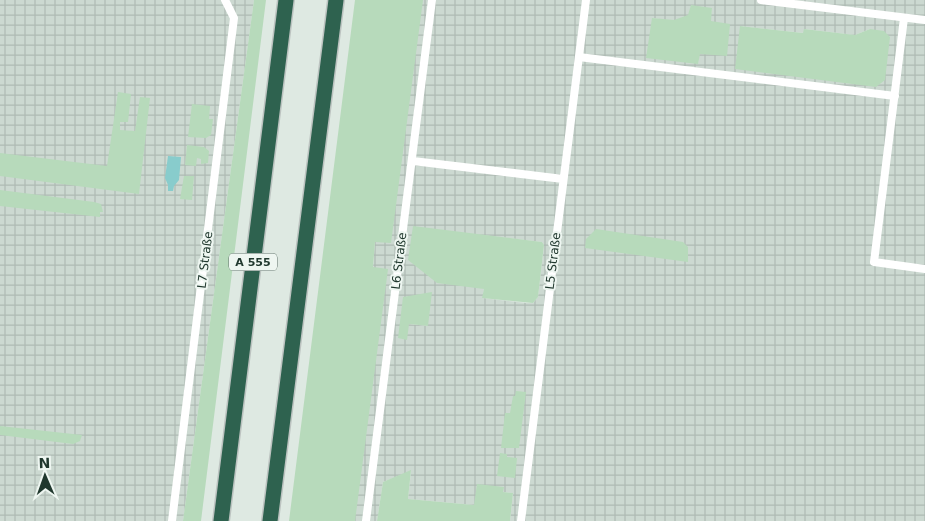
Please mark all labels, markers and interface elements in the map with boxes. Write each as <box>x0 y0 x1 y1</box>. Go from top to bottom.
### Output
street label: L7 Straße <box>195 231 215 289</box>
street label: L6 Straße <box>389 232 409 290</box>
street label: L5 Straße <box>543 232 563 290</box>
road number: A 555 <box>229 253 277 270</box>
north arrow <box>20 451 70 501</box>
text: N <box>38 455 51 471</box>

